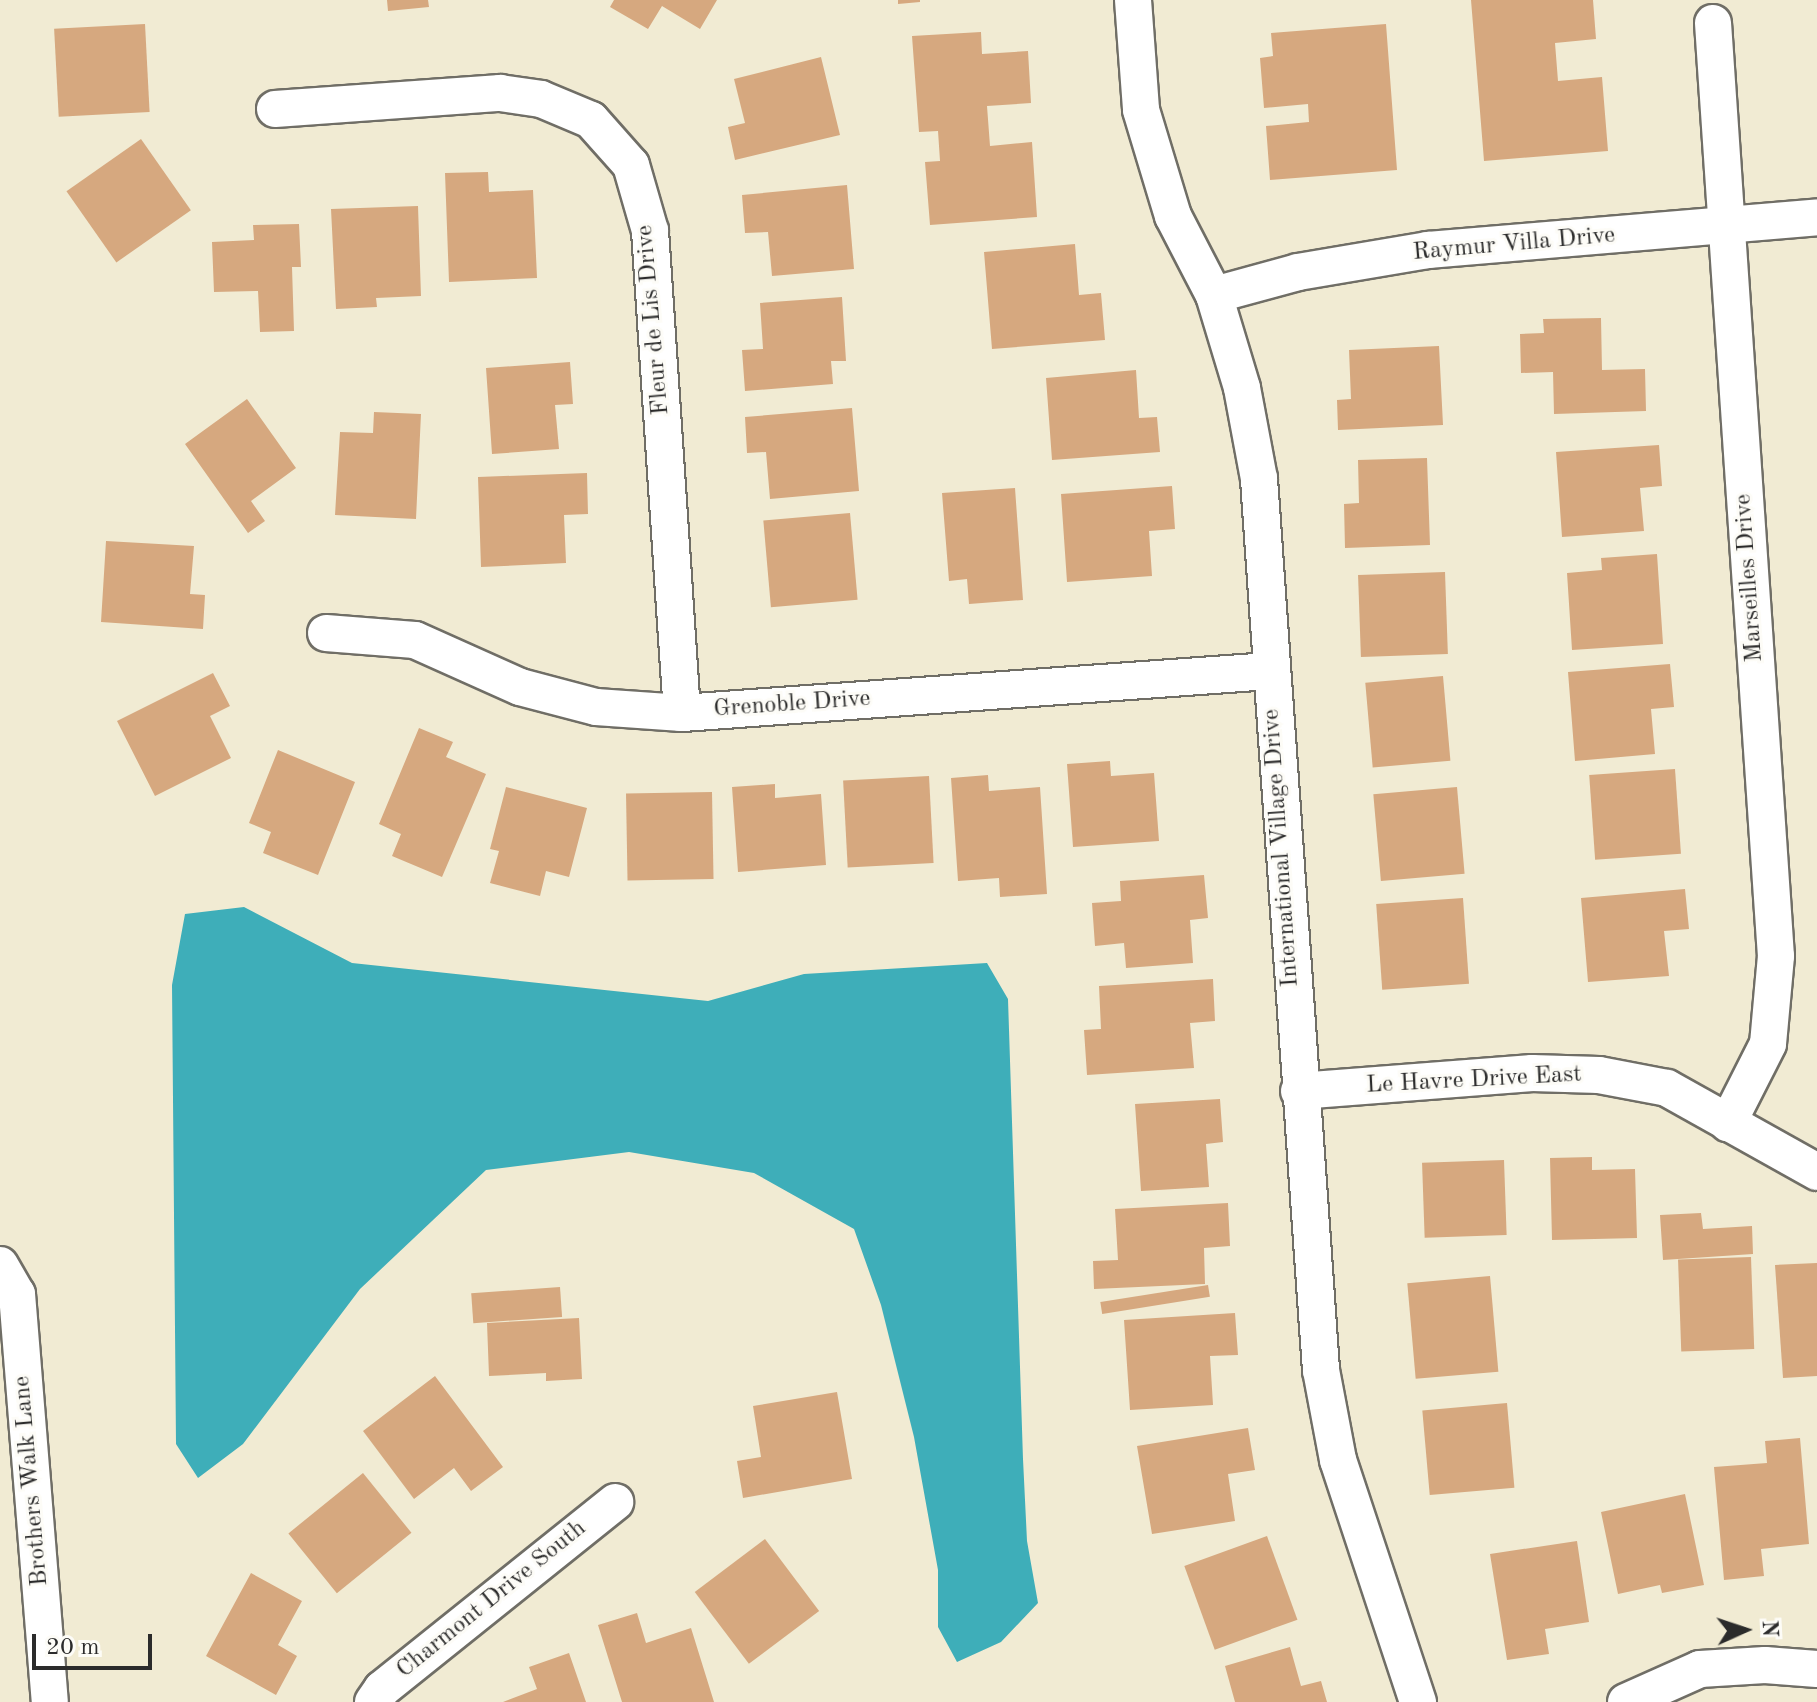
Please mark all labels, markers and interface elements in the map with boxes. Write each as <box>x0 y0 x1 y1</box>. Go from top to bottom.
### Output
street label: Raymur Villa Drive <box>1412 222 1616 268</box>
street label: Fleur de Lis Drive <box>631 224 677 416</box>
street label: Marseilles Drive <box>1730 493 1770 663</box>
street label: Grenoble Drive <box>713 685 871 725</box>
street label: International Village Drive <box>1258 708 1306 988</box>
street label: Le Havre Drive East <box>1366 1061 1582 1101</box>
street label: Brothers Walk Lane <box>8 1375 56 1587</box>
street label: Charmont Drive South <box>392 1515 592 1685</box>
north arrow <box>1705 1590 1785 1670</box>
scale bar <box>36 1618 156 1668</box>
text: N <box>1758 1620 1780 1638</box>
text: 20 m <box>46 1636 100 1660</box>

